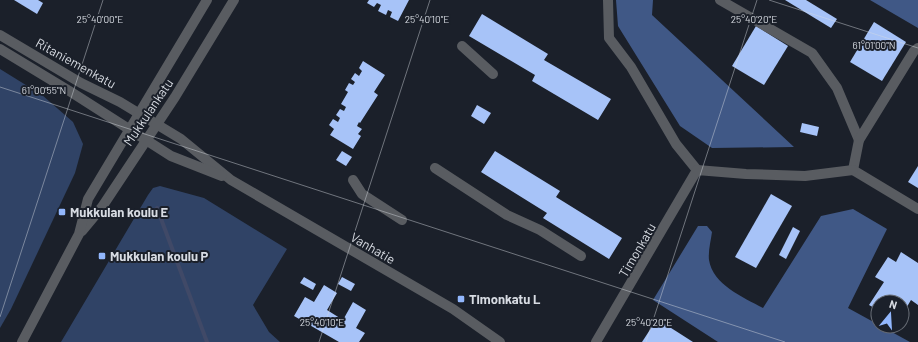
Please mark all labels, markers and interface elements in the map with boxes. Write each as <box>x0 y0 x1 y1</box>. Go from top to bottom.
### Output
text: 25°40'00"E <box>77 13 123 25</box>
text: 25°40'10"E <box>405 13 449 25</box>
text: 25°40'20"E <box>731 13 777 25</box>
street label: Ritaniemenkatu <box>33 34 119 92</box>
text: 61°01'00"N <box>852 39 896 51</box>
street label: Mukkulankatu <box>120 75 176 149</box>
text: 61°00'55"N <box>22 84 66 96</box>
place label: Mukkulan koulu E <box>70 204 169 220</box>
marker: Mukkulan koulu E <box>57 207 67 217</box>
street label: Timonkatu <box>615 220 659 280</box>
street label: Vanhatie <box>348 229 398 267</box>
place label: Mukkulan koulu P <box>110 248 209 264</box>
marker: Mukkulan koulu P <box>97 251 107 261</box>
place label: Timonkatu L <box>469 291 541 307</box>
marker: Timonkatu L <box>456 294 466 304</box>
north arrow <box>870 294 910 334</box>
text: N <box>888 297 899 311</box>
text: 25°40'10"E <box>300 316 344 328</box>
text: 25°40'20"E <box>626 316 672 328</box>

